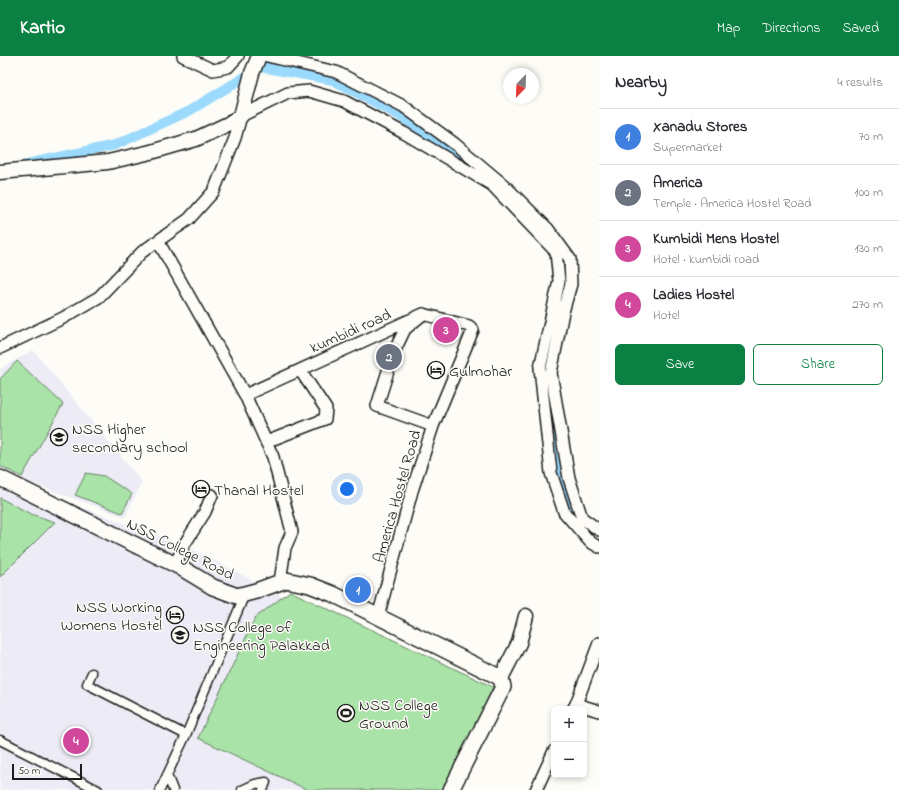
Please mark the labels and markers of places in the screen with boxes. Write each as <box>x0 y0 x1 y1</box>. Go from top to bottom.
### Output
pin: 3 <box>433 315 459 345</box>
pin: 2 <box>376 342 402 372</box>
hotel icon: Gulmohar <box>426 360 446 380</box>
place label: Gulmohar <box>449 360 512 384</box>
place label: NSS Higher secondary school <box>72 418 188 460</box>
school or university icon: NSS Higher secondary school <box>49 427 69 447</box>
hotel icon: Thanal Hostel <box>191 479 211 499</box>
place label: Thanal Hostel <box>214 479 304 503</box>
pin: 1 <box>345 575 371 605</box>
place label: NSS Working Womens Hostel <box>61 596 162 638</box>
hotel icon: NSS Working Womens Hostel <box>165 605 185 625</box>
place label: NSS College of Engineering Palakkad <box>193 616 330 658</box>
school or university icon: NSS College of Engineering Palakkad <box>170 625 190 645</box>
place label: NSS College Ground <box>359 694 439 736</box>
sports icon: NSS College Ground <box>336 703 356 723</box>
pin: 4 <box>63 726 89 756</box>

